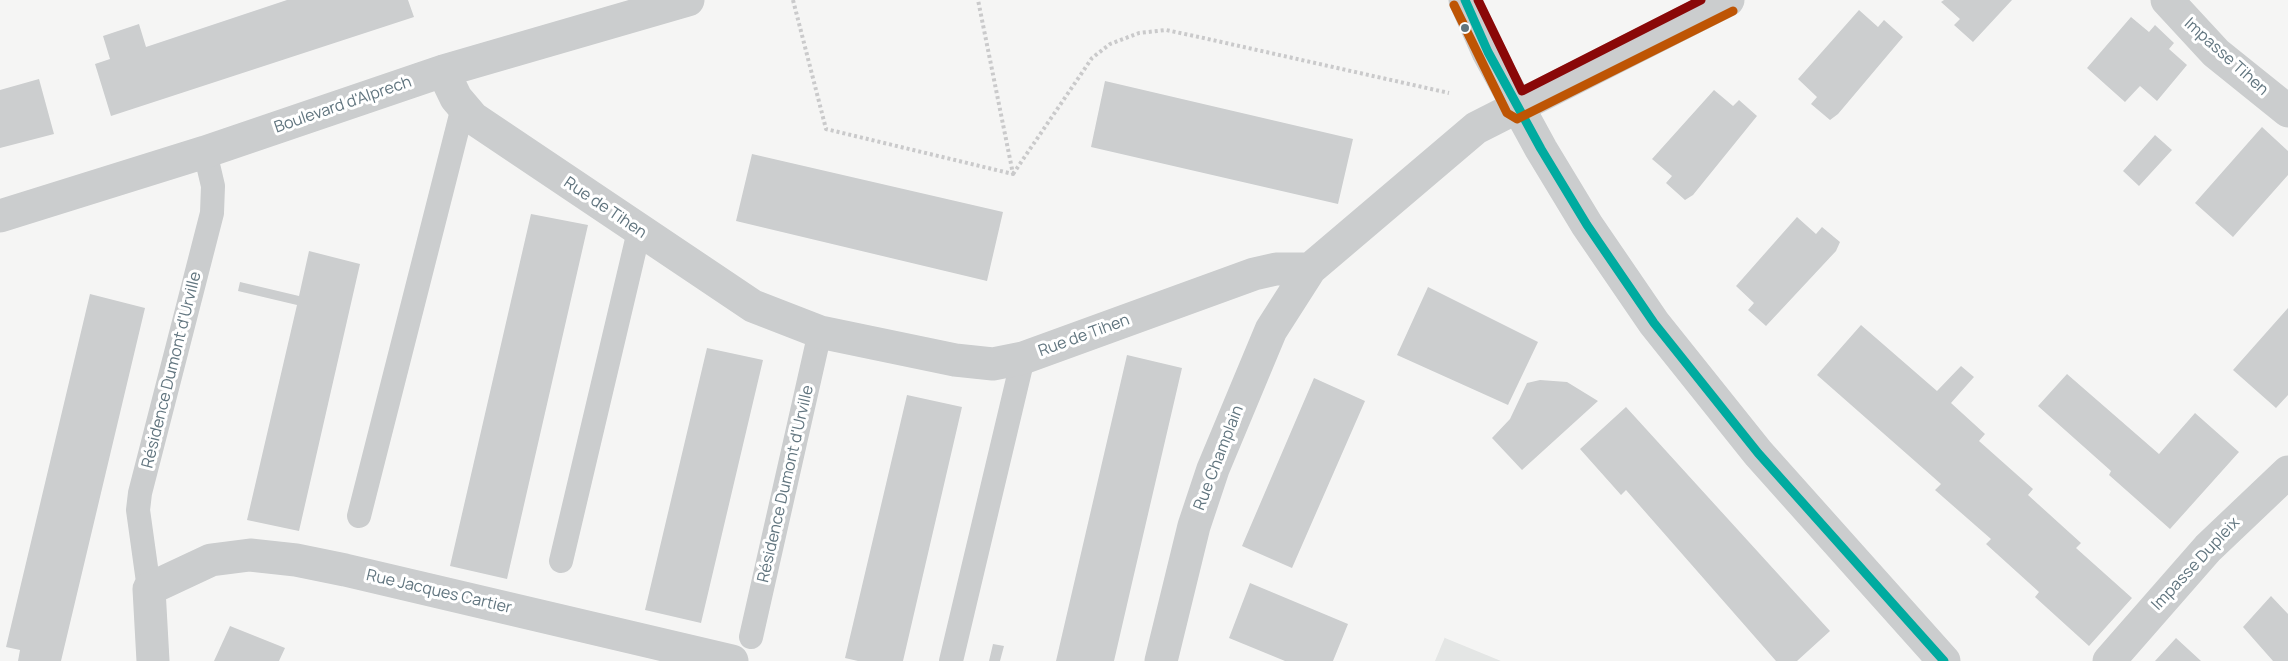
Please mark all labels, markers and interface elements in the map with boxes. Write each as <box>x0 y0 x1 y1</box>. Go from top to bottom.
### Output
street label: Impasse Tihen <box>2180 14 2272 100</box>
unlabelled marker <box>1459 22 1471 34</box>
street label: Boulevard d'Alprech <box>272 72 414 138</box>
street label: Rue de Tihen <box>560 173 650 243</box>
street label: Résidence Dumont d'Urville <box>138 270 206 470</box>
street label: Rue de Tihen <box>1036 311 1132 361</box>
street label: Résidence Dumont d'Urville <box>754 384 818 584</box>
street label: Rue Champlain <box>1190 403 1248 513</box>
street label: Impasse Dupleix <box>2148 514 2244 614</box>
street label: Rue Jacques Cartier <box>364 566 514 618</box>

